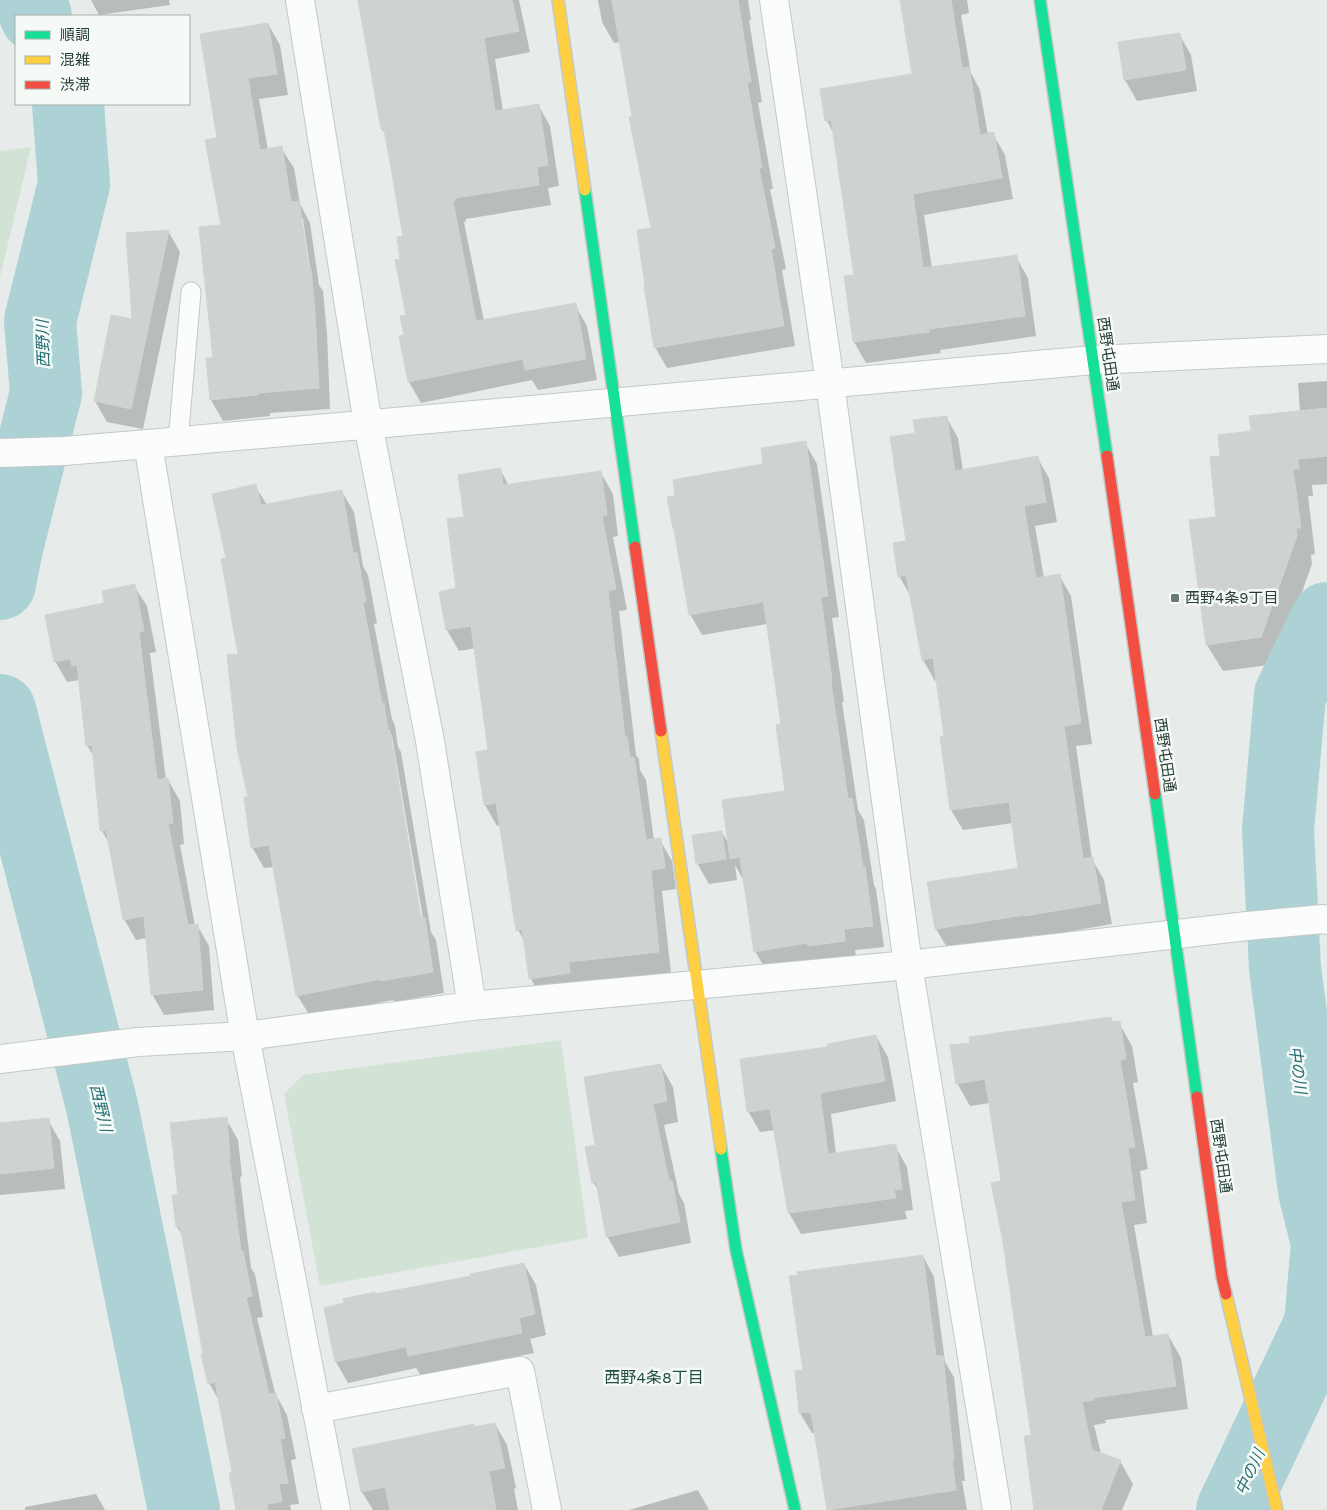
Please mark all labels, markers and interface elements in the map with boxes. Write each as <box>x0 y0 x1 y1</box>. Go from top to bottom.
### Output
legend <box>15 15 190 105</box>
text: 順調 <box>60 26 90 44</box>
text: 混雑 <box>60 51 90 69</box>
text: 渋滞 <box>60 76 90 94</box>
street label: 西野屯田通 <box>1094 316 1122 392</box>
water label: 西野川 <box>33 318 53 368</box>
place label: 西野4条9丁目 <box>1185 589 1278 607</box>
marker: 西野4条9丁目 <box>1169 592 1181 604</box>
street label: 西野屯田通 <box>1151 717 1179 793</box>
water label: 中の川 <box>1286 1045 1311 1097</box>
water label: 西野川 <box>86 1082 116 1135</box>
street label: 西野屯田通 <box>1207 1118 1235 1194</box>
district label: 西野4条8丁目 <box>604 1368 704 1387</box>
water label: 中の川 <box>1231 1444 1270 1498</box>

